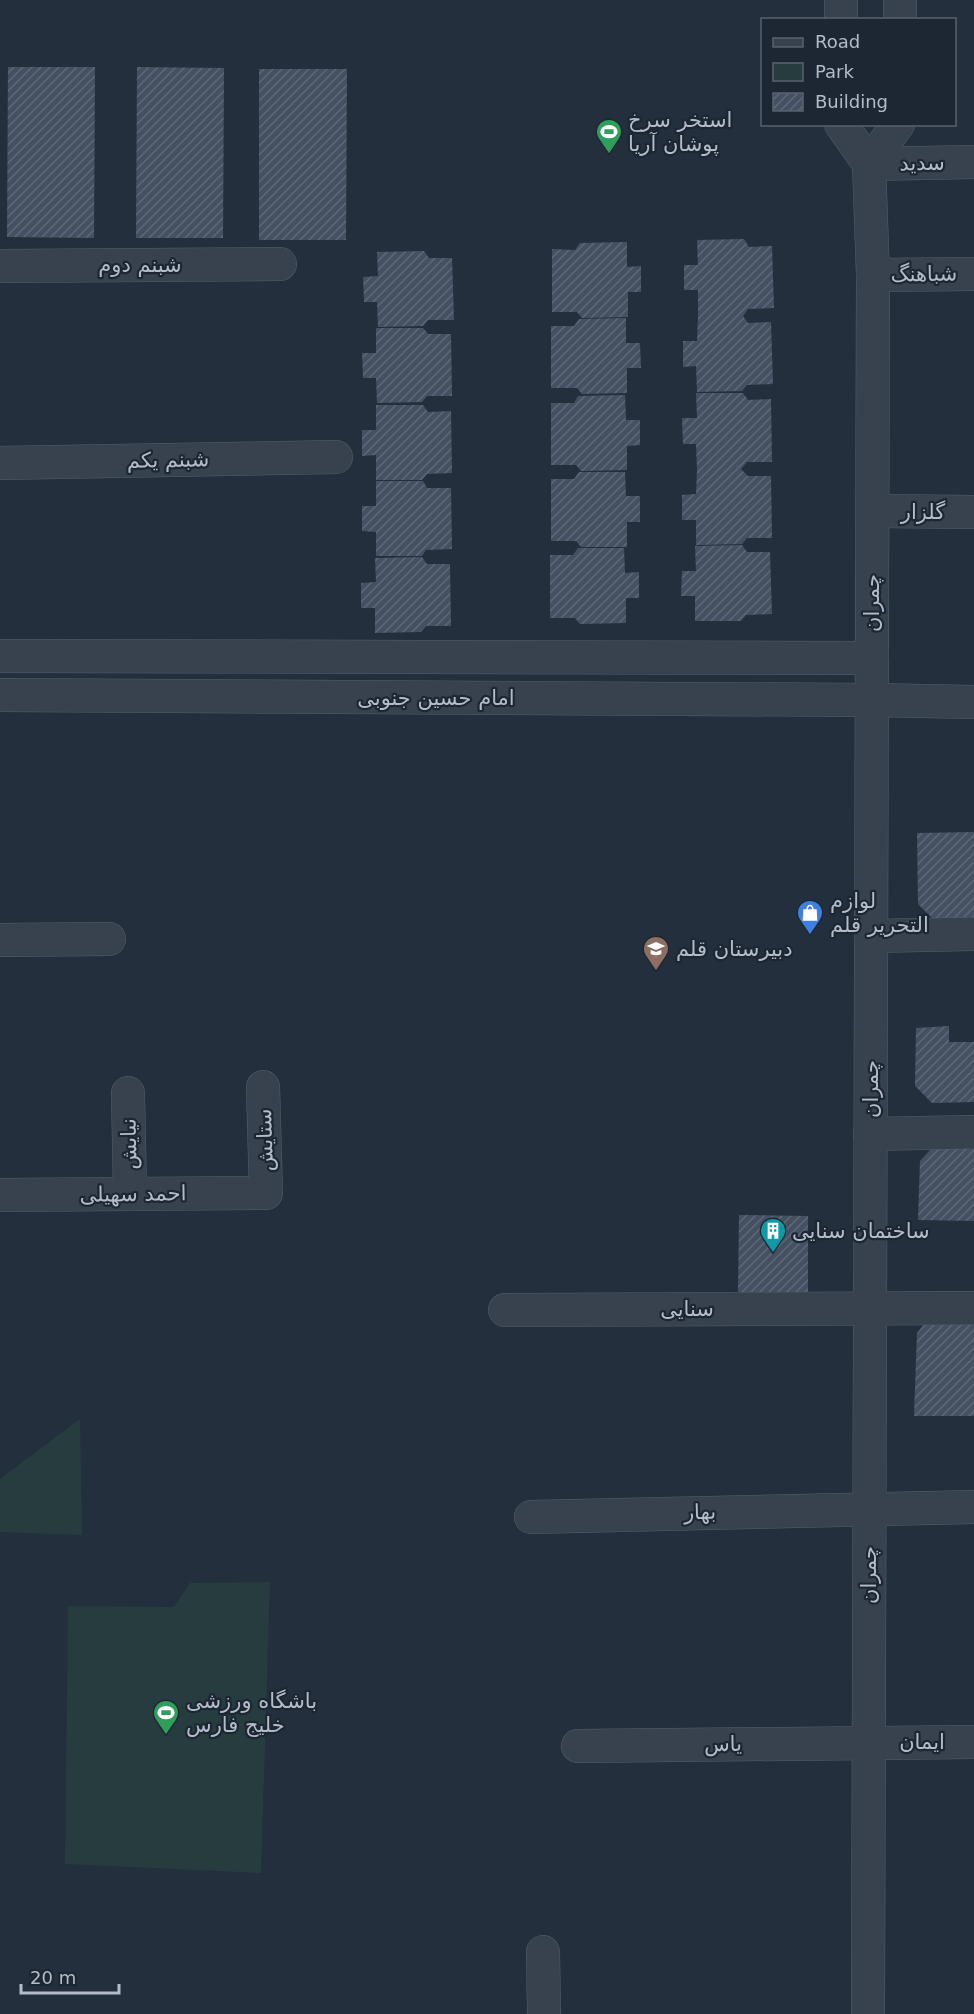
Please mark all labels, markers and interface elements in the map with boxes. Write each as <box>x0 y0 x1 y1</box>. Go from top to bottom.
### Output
legend <box>761 18 956 126</box>
text: Road <box>815 31 860 52</box>
text: Park <box>815 61 854 82</box>
text: Building <box>815 91 888 112</box>
place label: استخر سرخ پوشان آریا <box>628 108 732 156</box>
sports icon: استخر سرخ پوشان آریا <box>594 117 624 155</box>
street label: سدید <box>899 151 945 175</box>
street label: شبنم دوم <box>98 253 182 278</box>
street label: شباهنگ <box>891 261 957 287</box>
street label: شبنم یکم <box>127 447 209 474</box>
street label: گلزار <box>900 500 945 524</box>
street label: چمران <box>860 574 884 632</box>
street label: امام حسین جنوبی <box>357 686 515 710</box>
place label: لوازم التحریر قلم <box>830 889 929 938</box>
shop icon: لوازم التحریر قلم <box>795 898 825 936</box>
school or university icon: دبیرستان قلم <box>641 934 671 972</box>
place label: دبیرستان قلم <box>676 937 793 962</box>
street label: چمران <box>859 1060 883 1118</box>
street label: ستایش <box>252 1108 278 1172</box>
street label: نیایش <box>117 1118 141 1170</box>
street label: احمد سهیلی <box>79 1181 187 1207</box>
building icon: ساختمان سنایی <box>758 1216 788 1254</box>
place label: ساختمان سنایی <box>792 1219 930 1243</box>
street label: سنایی <box>660 1297 714 1321</box>
street label: بهار <box>683 1499 716 1525</box>
street label: چمران <box>857 1546 881 1604</box>
place label: باشگاه ورزشی خلیج فارس <box>186 1689 317 1737</box>
sports icon: باشگاه ورزشی خلیج فارس <box>151 1698 181 1736</box>
street label: ایمان <box>899 1730 945 1754</box>
street label: یاس <box>704 1732 742 1756</box>
scale bar <box>21 1957 118 1995</box>
text: 20 m <box>30 1967 76 1988</box>

